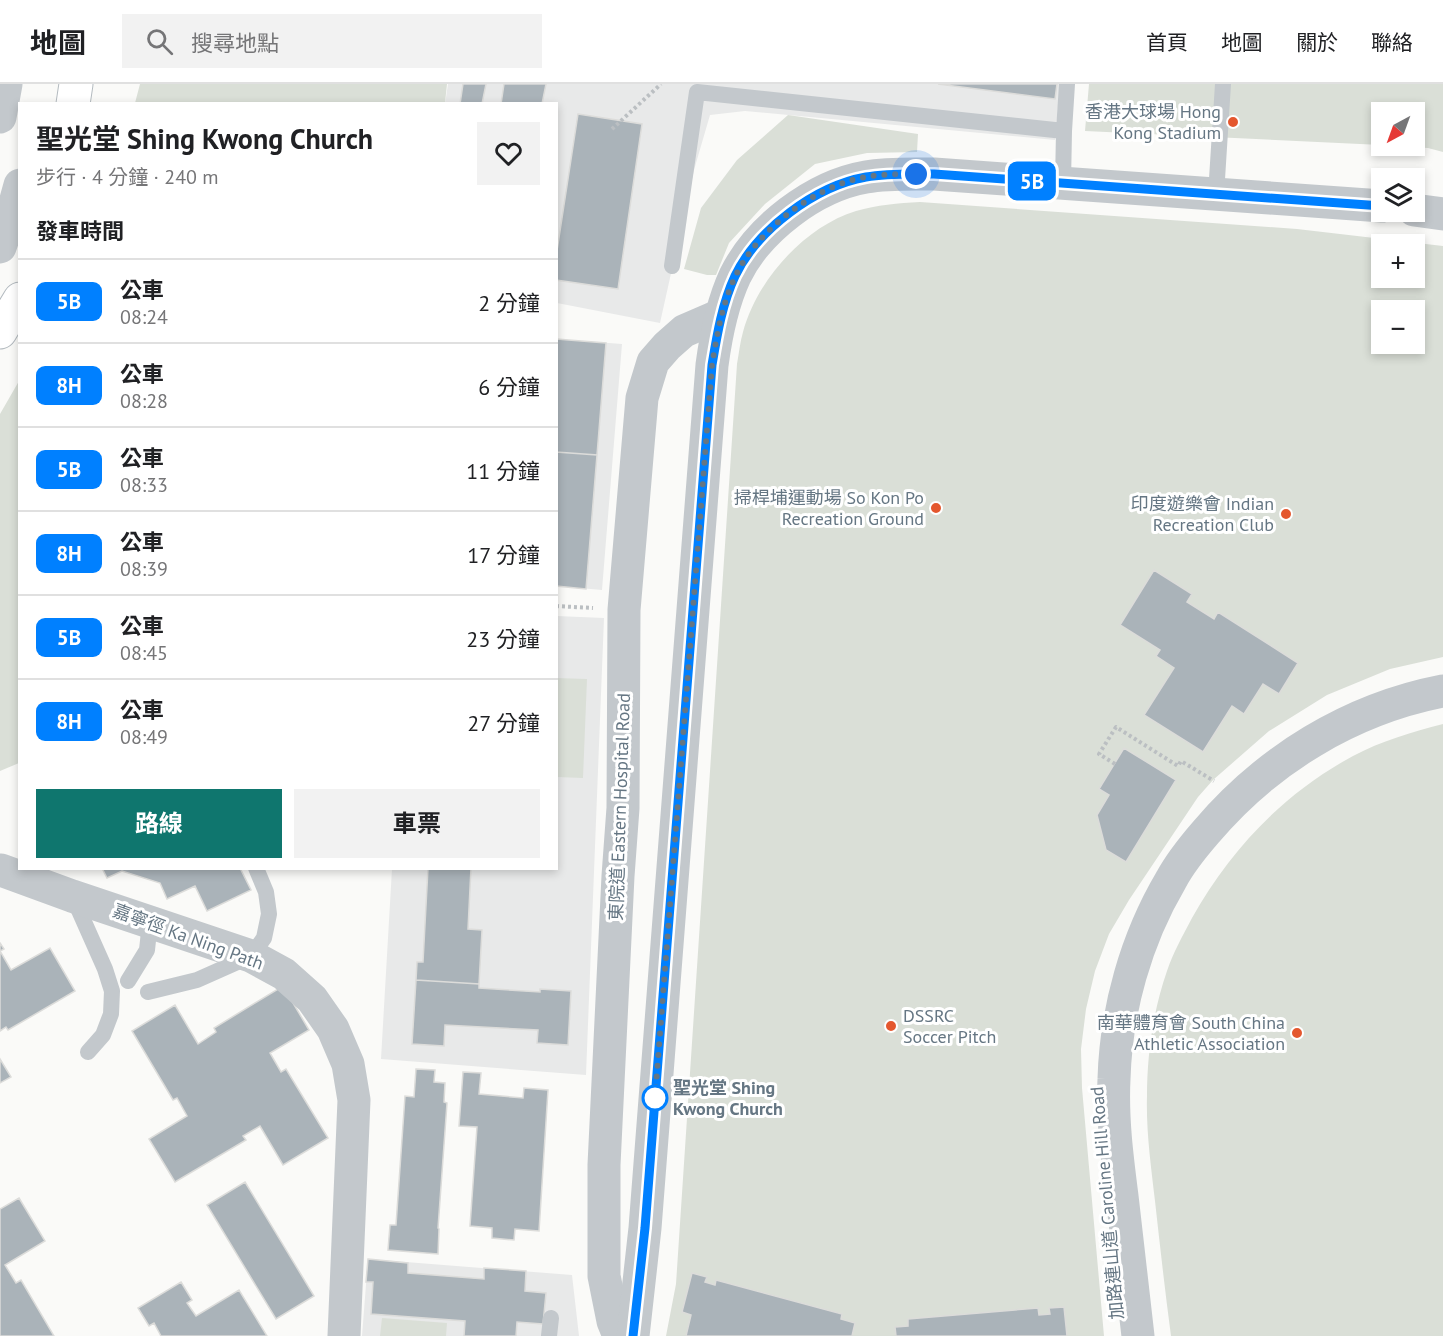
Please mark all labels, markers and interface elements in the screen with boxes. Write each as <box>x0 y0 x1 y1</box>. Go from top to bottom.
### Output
search box <box>122 14 542 68</box>
text: 地圖 <box>30 24 86 61</box>
icon: search <box>143 25 176 58</box>
text: 搜尋地點 <box>191 29 279 57</box>
text: 首頁 <box>1146 29 1188 56</box>
text: 地圖 <box>1221 29 1263 56</box>
text: 關於 <box>1296 29 1338 56</box>
text: 聯絡 <box>1371 29 1413 56</box>
place label: 香港大球場 Hong Kong Stadium <box>1085 100 1221 144</box>
north arrow <box>1371 102 1425 156</box>
map controls <box>1371 102 1425 354</box>
marker: 香港大球場 Hong Kong Stadium <box>1226 115 1240 129</box>
text: 聖光堂 Shing Kwong Church <box>36 120 373 157</box>
button: heart <box>477 122 540 185</box>
your location <box>901 159 931 189</box>
line badge: 5B <box>1005 162 1059 200</box>
text: 步行 · 4 分鐘 · 240 m <box>36 164 219 190</box>
text: 5B <box>1020 168 1044 195</box>
button: layers <box>1371 168 1425 222</box>
text: 發車時間 <box>36 217 124 245</box>
button: + <box>1371 234 1425 288</box>
text: 公車 <box>120 276 164 304</box>
text: 5B <box>57 288 81 315</box>
text: 2 分鐘 <box>478 289 540 317</box>
button: − <box>1371 300 1425 354</box>
text: 08:24 <box>120 304 168 330</box>
text: 公車 <box>120 360 164 388</box>
text: 8H <box>56 372 82 399</box>
text: 6 分鐘 <box>478 373 540 401</box>
text: 08:28 <box>120 388 168 414</box>
text: 公車 <box>120 444 164 472</box>
text: 5B <box>57 456 81 483</box>
text: 11 分鐘 <box>466 457 540 485</box>
text: 08:33 <box>120 472 168 498</box>
place label: 掃桿埔運動場 So Kon Po Recreation Ground <box>734 486 924 530</box>
place label: 印度遊樂會 Indian Recreation Club <box>1131 492 1274 536</box>
marker: 掃桿埔運動場 So Kon Po Recreation Ground <box>929 501 943 515</box>
marker: 印度遊樂會 Indian Recreation Club <box>1279 507 1293 521</box>
text: 公車 <box>120 528 164 556</box>
text: 8H <box>56 540 82 567</box>
text: 17 分鐘 <box>467 541 540 569</box>
text: 08:39 <box>120 556 168 582</box>
text: 公車 <box>120 612 164 640</box>
text: 5B <box>57 624 81 651</box>
text: 23 分鐘 <box>466 625 540 653</box>
text: 08:45 <box>120 640 168 666</box>
street label: 東院道 Eastern Hospital Road <box>604 693 635 921</box>
text: 公車 <box>120 696 164 724</box>
text: 8H <box>56 708 82 735</box>
text: 27 分鐘 <box>467 709 540 737</box>
text: 08:49 <box>120 724 168 750</box>
button: 路線 <box>36 789 282 858</box>
button: 車票 <box>294 789 540 858</box>
street label: 嘉寧徑 Ka Ning Path <box>110 899 267 974</box>
place label: DSSRC Soccer Pitch <box>903 1004 996 1048</box>
place label: 南華體育會 South China Athletic Association <box>1097 1011 1285 1055</box>
marker: DSSRC Soccer Pitch <box>884 1019 898 1033</box>
marker: 南華體育會 South China Athletic Association <box>1290 1026 1304 1040</box>
place label: 聖光堂 Shing Kwong Church <box>673 1076 783 1120</box>
marker: 聖光堂 Shing Kwong Church <box>642 1085 668 1111</box>
street label: 加路連山道 Caroline Hill Road <box>1085 1086 1128 1320</box>

